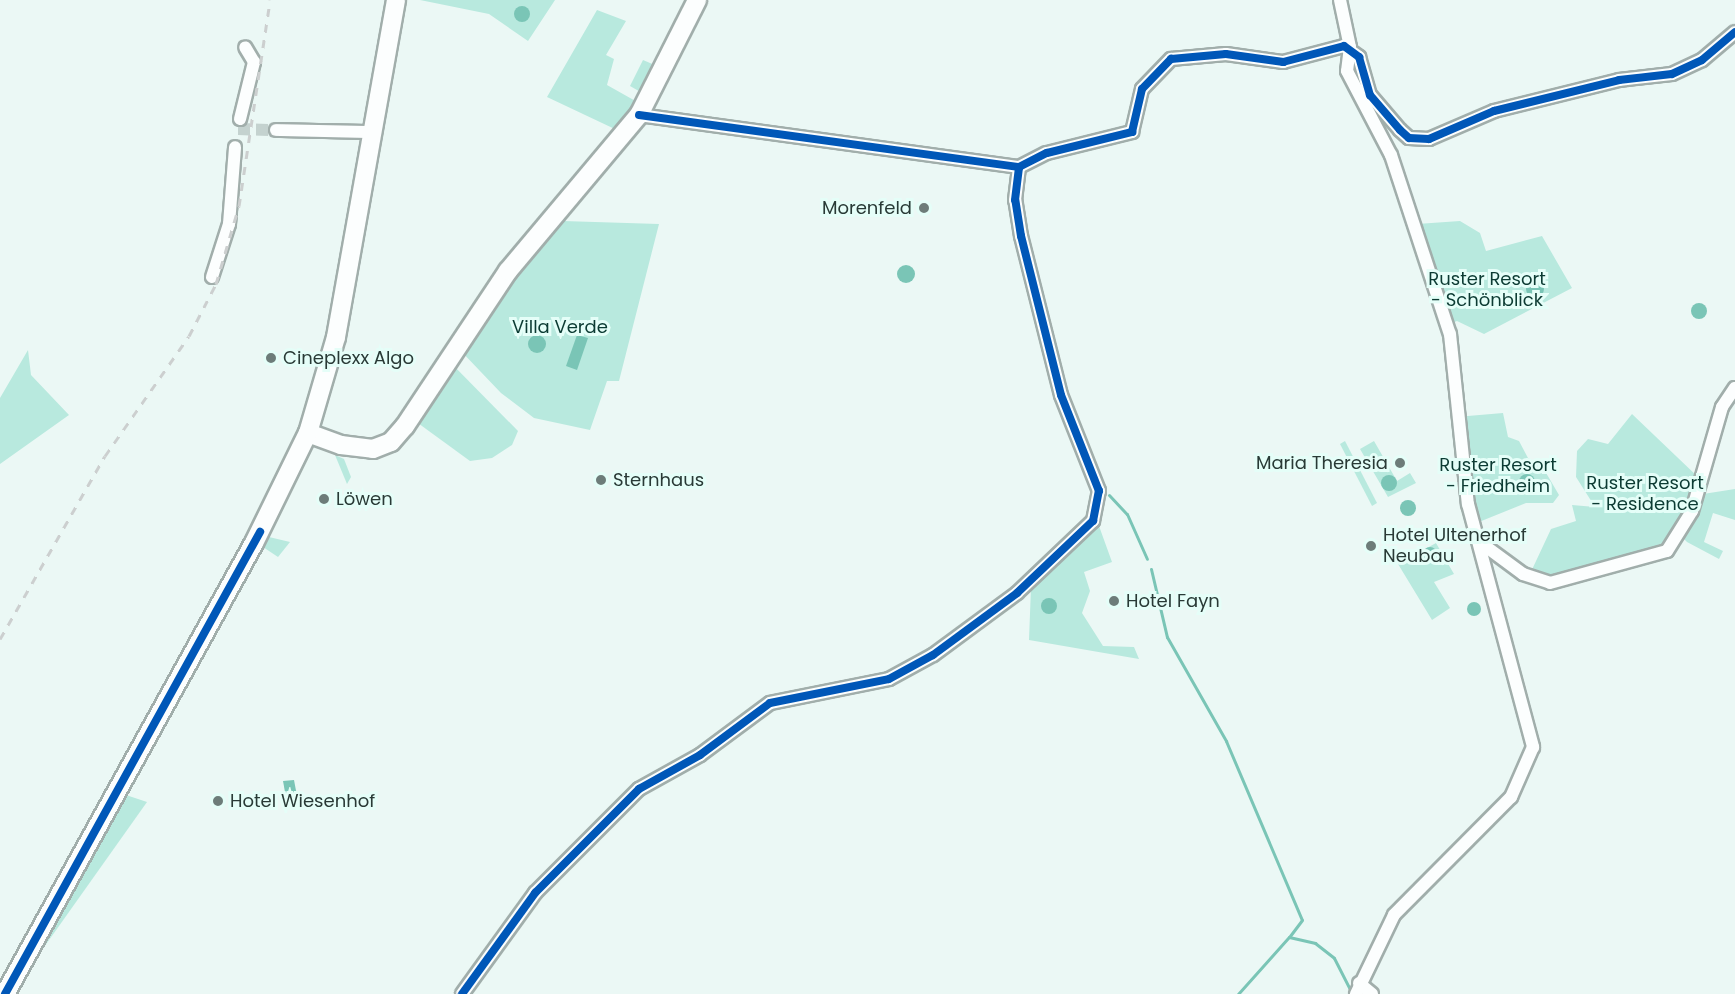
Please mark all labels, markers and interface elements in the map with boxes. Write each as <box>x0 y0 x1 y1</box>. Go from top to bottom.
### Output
place label: Morenfeld <box>822 197 912 219</box>
marker: Morenfeld <box>917 201 931 215</box>
park label: Ruster Resort - Schönblick <box>1428 269 1546 312</box>
park label: Villa Verde <box>512 316 608 338</box>
place label: Cineplexx Algo <box>283 347 414 369</box>
marker: Cineplexx Algo <box>264 351 278 365</box>
place label: Maria Theresia <box>1256 452 1388 474</box>
park label: Ruster Resort - Friedheim <box>1439 455 1557 498</box>
marker: Maria Theresia <box>1393 456 1407 470</box>
place label: Sternhaus <box>613 469 704 491</box>
marker: Sternhaus <box>594 473 608 487</box>
park label: Ruster Resort - Residence <box>1586 473 1704 516</box>
place label: Löwen <box>336 488 393 510</box>
marker: Löwen <box>317 492 331 506</box>
place label: Hotel Ultenerhof Neubau <box>1383 525 1527 568</box>
marker: Hotel Ultenerhof Neubau <box>1364 539 1378 553</box>
place label: Hotel Fayn <box>1126 590 1220 612</box>
marker: Hotel Fayn <box>1107 594 1121 608</box>
place label: Hotel Wiesenhof <box>230 790 375 812</box>
marker: Hotel Wiesenhof <box>211 794 225 808</box>

